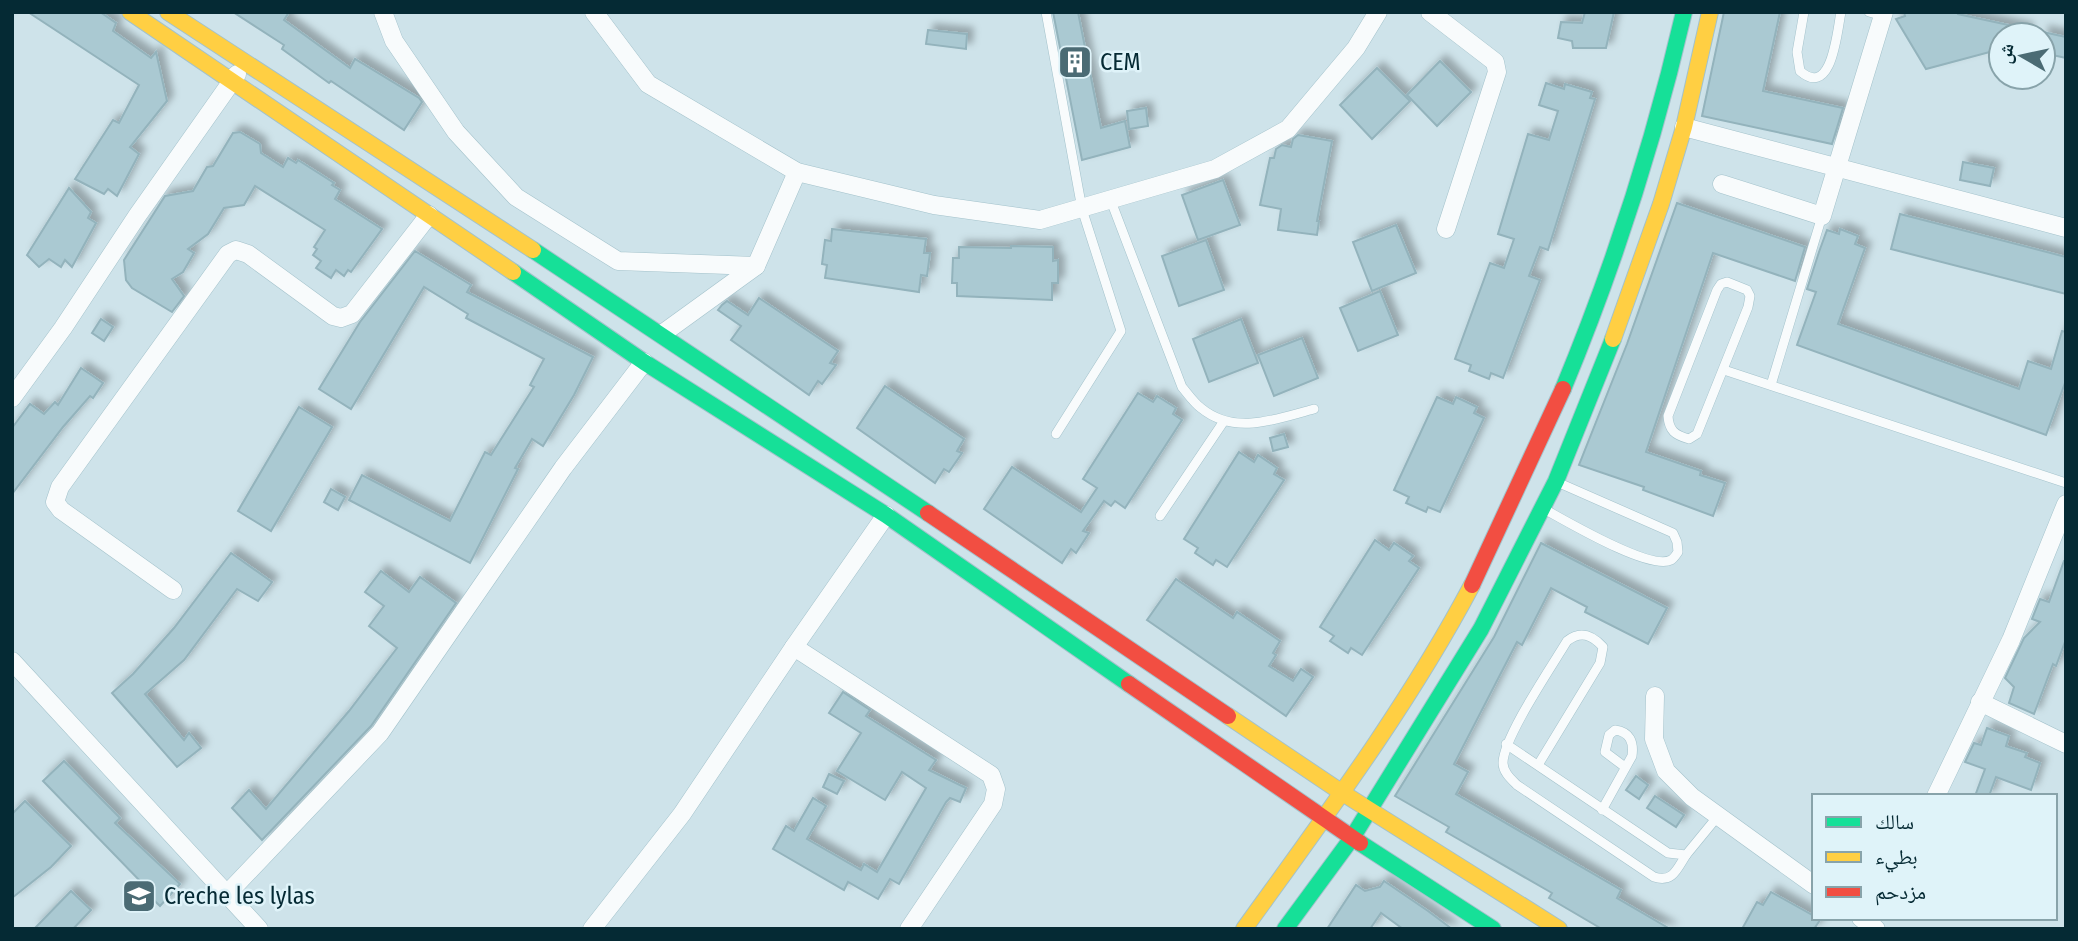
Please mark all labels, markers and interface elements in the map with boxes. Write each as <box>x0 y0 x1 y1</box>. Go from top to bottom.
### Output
north arrow <box>1987 21 2057 91</box>
text: ش <box>1993 42 2019 65</box>
building icon: CEM <box>1056 43 1094 81</box>
place label: CEM <box>1100 48 1141 76</box>
legend <box>1812 794 2057 920</box>
text: سالك <box>1875 809 1914 835</box>
text: بطيء <box>1875 844 1918 873</box>
school or university icon: Creche les lylas <box>120 877 158 915</box>
text: مزدحم <box>1875 879 1926 906</box>
place label: Creche les lylas <box>164 882 315 910</box>

